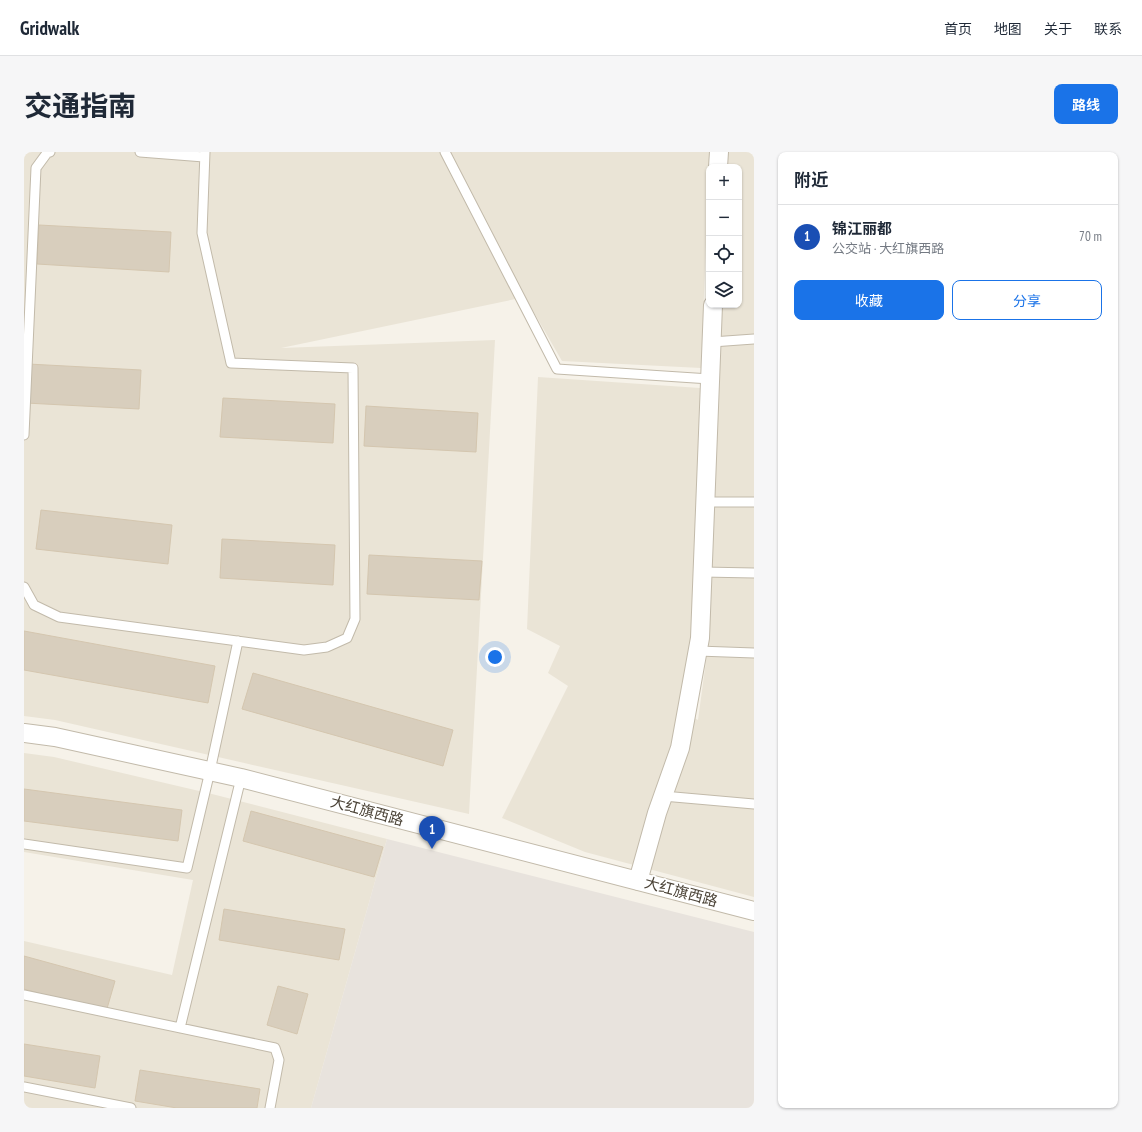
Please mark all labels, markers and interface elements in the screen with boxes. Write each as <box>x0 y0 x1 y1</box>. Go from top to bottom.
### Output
text: Gridwalk <box>20 16 79 40</box>
text: 首页 <box>944 20 972 38</box>
text: 地图 <box>994 20 1022 38</box>
text: 关于 <box>1044 20 1072 38</box>
text: 联系 <box>1094 20 1122 38</box>
button: 路线 <box>1054 84 1118 124</box>
text: 交通指南 <box>24 87 136 124</box>
map controls <box>706 164 742 308</box>
button: + <box>706 164 742 200</box>
text: 附近 <box>794 169 828 191</box>
button: − <box>706 200 742 236</box>
text: 锦江丽都 <box>832 219 892 238</box>
text: 1 <box>804 228 810 245</box>
text: 70 m <box>1079 228 1102 245</box>
button: locate <box>706 236 742 272</box>
text: 公交站 · 大红旗西路 <box>832 240 944 257</box>
button: layers <box>706 272 742 308</box>
button: 收藏 <box>794 280 944 320</box>
button: 分享 <box>952 280 1102 320</box>
your location <box>485 647 505 667</box>
street label: 大红旗西路 <box>328 792 406 829</box>
pin: 1 <box>419 816 445 849</box>
street label: 大红旗西路 <box>642 873 720 910</box>

